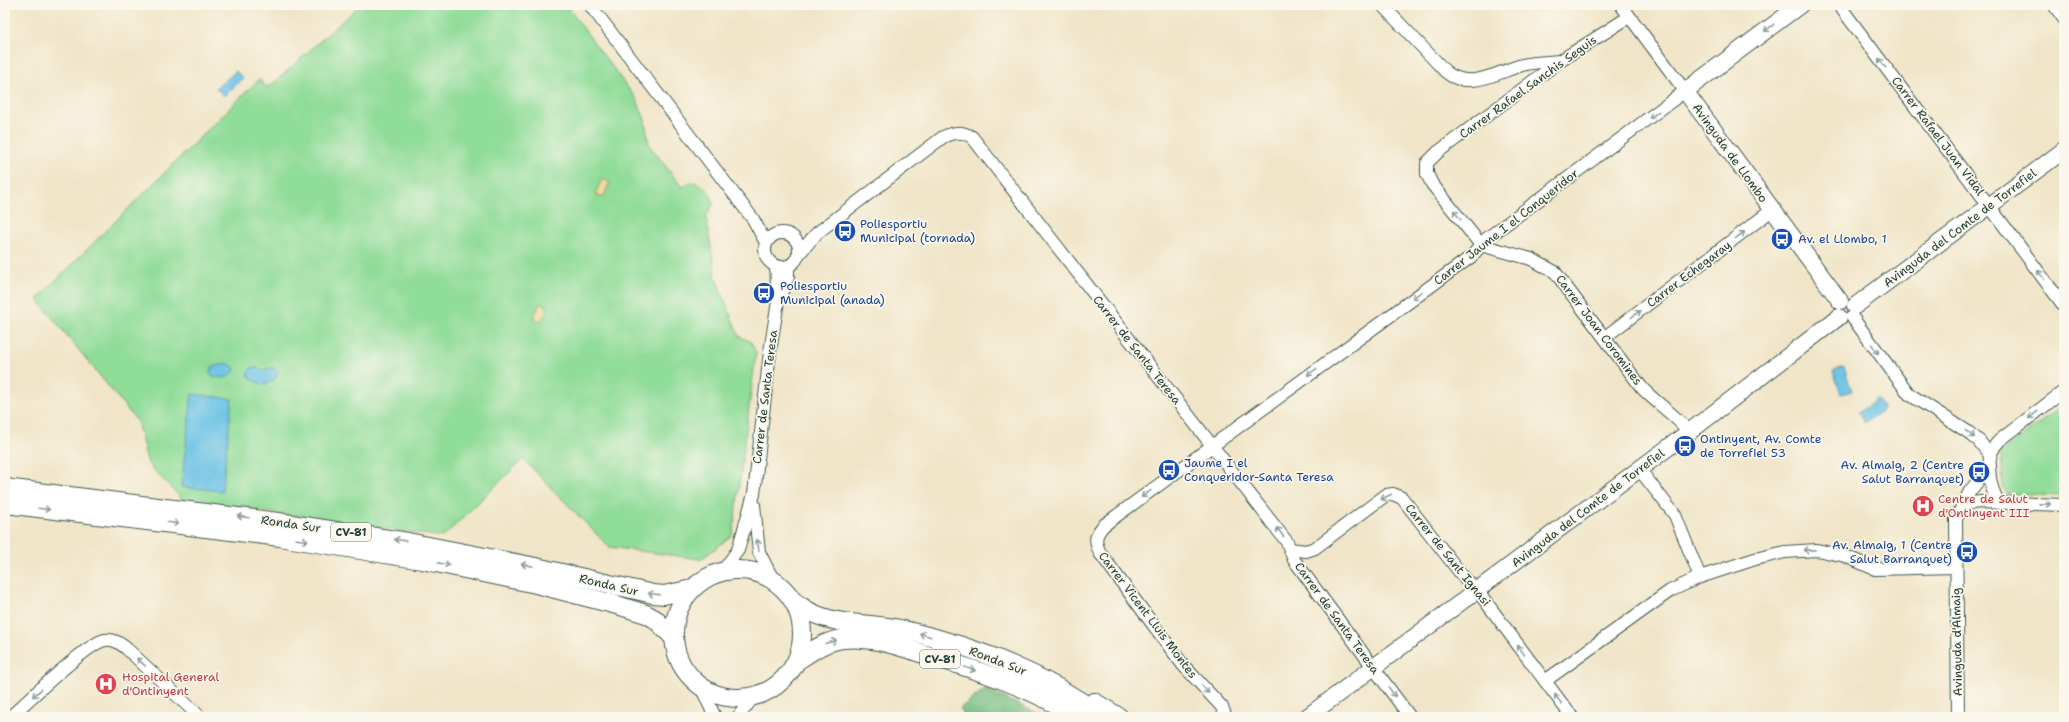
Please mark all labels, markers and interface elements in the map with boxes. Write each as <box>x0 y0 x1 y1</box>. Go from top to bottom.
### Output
one-way arrow <box>1764 24 1775 33</box>
street label: Carrer Rafael Sanchis Seguis <box>1456 32 1600 142</box>
one-way arrow <box>1878 58 1887 69</box>
street label: Carrer Rafael Juan Vidal <box>1888 73 1988 199</box>
street label: Avinguda de Llombo <box>1689 100 1771 206</box>
one-way arrow <box>1648 110 1659 119</box>
street label: Carrer Jaume I el Conqueridor <box>1430 165 1582 289</box>
street label: Avinguda del Comte de Torrefiel <box>1880 165 2040 291</box>
one-way arrow <box>1452 209 1461 220</box>
place label: Poliesportiu Municipal (tornada) <box>860 216 975 246</box>
bus stop icon: Poliesportiu Municipal (tornada) <box>832 218 858 244</box>
bus stop icon: Av. el Llombo, 1 <box>1769 226 1795 252</box>
one-way arrow <box>1734 231 1745 239</box>
place label: Av. el Llombo, 1 <box>1798 231 1887 247</box>
street label: Carrer Echegaray <box>1644 237 1735 311</box>
one-way arrow <box>2037 269 2045 280</box>
street label: Carrer Joan Coromines <box>1552 272 1646 388</box>
place label: Poliesportiu Municipal (anada) <box>780 278 885 308</box>
bus stop icon: Poliesportiu Municipal (anada) <box>751 280 777 306</box>
one-way arrow <box>1412 291 1423 299</box>
street label: Carrer de Santa Teresa <box>1089 292 1185 408</box>
one-way arrow <box>1631 309 1642 318</box>
street label: Carrer de Santa Teresa <box>749 329 781 465</box>
one-way arrow <box>1871 343 1879 354</box>
one-way arrow <box>1307 368 1318 376</box>
one-way arrow <box>2028 411 2039 419</box>
one-way arrow <box>1965 430 1976 439</box>
place label: Ontinyent, Av. Comte de Torrefiel 53 <box>1700 431 1822 461</box>
bus stop icon: Ontinyent, Av. Comte de Torrefiel 53 <box>1672 433 1698 459</box>
street label: Avinguda del Comte de Torrefiel <box>1508 445 1668 571</box>
place label: Jaume I el Conqueridor-Santa Teresa <box>1184 455 1334 485</box>
bus stop icon: Jaume I el Conqueridor-Santa Teresa <box>1156 457 1182 483</box>
place label: Av. Almaig, 2 (Centre Salut Barranquet) <box>1840 457 1964 487</box>
bus stop icon: Av. Almaig, 2 (Centre Salut Barranquet) <box>1966 459 1992 485</box>
one-way arrow <box>1141 490 1152 498</box>
place label: Centre de Salut d'Ontinyent III <box>1938 491 2030 521</box>
hospital icon: Centre de Salut d'Ontinyent III <box>1910 493 1936 519</box>
one-way arrow <box>1380 494 1392 501</box>
street label: Carrer de Sant Ignasi <box>1402 500 1494 610</box>
one-way arrow <box>2038 500 2051 508</box>
one-way arrow <box>37 505 50 512</box>
street label: Ronda Sur <box>260 512 322 536</box>
one-way arrow <box>237 513 250 521</box>
one-way arrow <box>166 520 179 527</box>
road number: CV-81 <box>331 523 371 541</box>
one-way arrow <box>1276 527 1284 538</box>
one-way arrow <box>295 536 308 544</box>
one-way arrow <box>393 536 406 544</box>
place label: Av. Almaig, 1 (Centre Salut Barranquet) <box>1832 537 1952 567</box>
one-way arrow <box>754 539 762 552</box>
bus stop icon: Av. Almaig, 1 (Centre Salut Barranquet) <box>1954 539 1980 565</box>
one-way arrow <box>1803 546 1816 554</box>
street label: Carrer Vicent Lluis Montes <box>1095 548 1201 682</box>
street label: Carrer de Santa Teresa <box>1291 559 1383 678</box>
one-way arrow <box>437 561 450 569</box>
one-way arrow <box>521 561 534 569</box>
street label: Ronda Sur <box>578 570 641 600</box>
street label: Avinguda d'Almaig <box>1948 588 1966 696</box>
one-way arrow <box>648 590 661 598</box>
one-way arrow <box>920 631 932 639</box>
one-way arrow <box>824 638 837 645</box>
street label: Ronda Sur <box>967 643 1029 679</box>
one-way arrow <box>1517 644 1526 655</box>
road number: CV-81 <box>920 650 960 668</box>
one-way arrow <box>136 657 146 666</box>
one-way arrow <box>964 666 977 673</box>
place label: Hospital General d'Ontinyent <box>122 669 219 699</box>
hospital icon: Hospital General d'Ontinyent <box>93 671 119 697</box>
one-way arrow <box>1200 684 1209 694</box>
one-way arrow <box>1387 687 1396 698</box>
one-way arrow <box>32 689 43 698</box>
one-way arrow <box>1554 694 1562 705</box>

